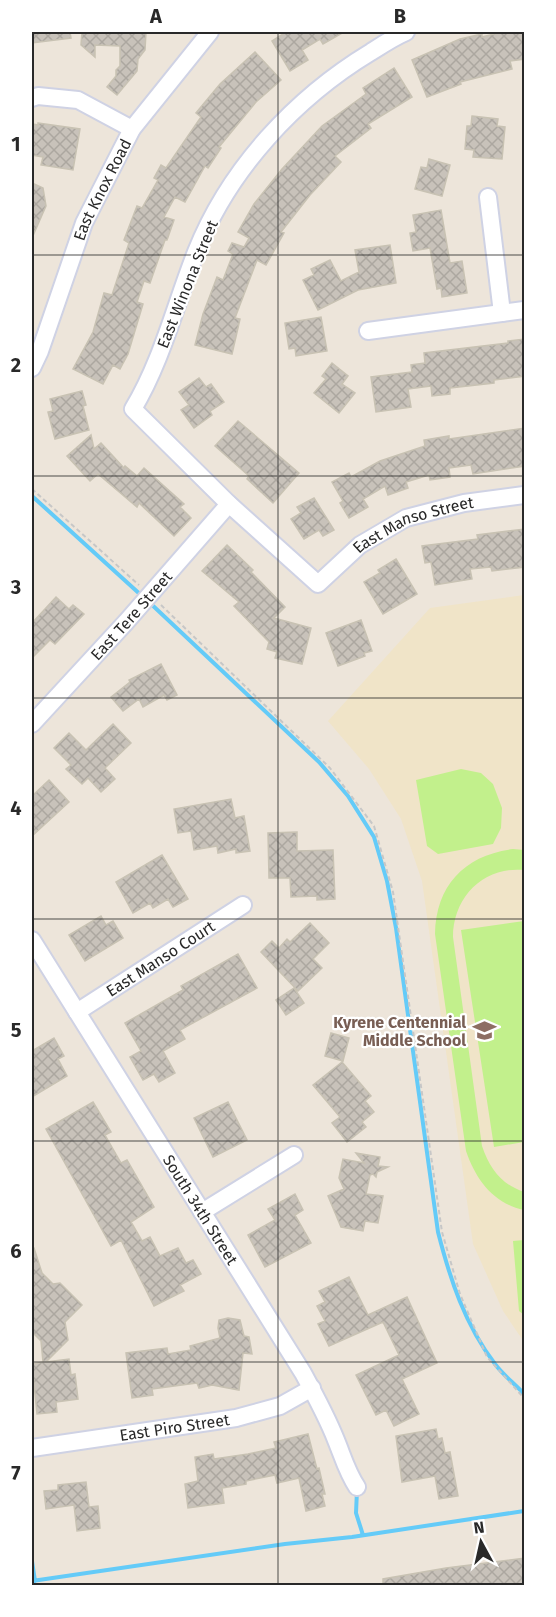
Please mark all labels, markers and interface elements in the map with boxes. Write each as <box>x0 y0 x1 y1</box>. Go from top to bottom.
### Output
text: A <box>149 4 163 28</box>
text: B <box>394 4 406 28</box>
text: 1 <box>11 132 21 156</box>
street label: East Knox Road <box>70 136 135 243</box>
street label: East Winona Street <box>153 217 222 351</box>
text: 2 <box>11 353 21 377</box>
street label: East Manso Street <box>349 493 475 557</box>
street label: East Tere Street <box>87 567 176 664</box>
text: 3 <box>10 575 21 599</box>
text: 4 <box>10 796 22 820</box>
street label: East Manso Court <box>103 917 219 1001</box>
place label: Kyrene Centennial Middle School <box>333 1013 466 1050</box>
text: 5 <box>11 1018 22 1042</box>
school or university icon: Kyrene Centennial Middle School <box>471 1018 497 1044</box>
street label: South 34th Street <box>159 1151 242 1269</box>
text: 6 <box>10 1239 22 1263</box>
street label: East Piro Street <box>118 1410 231 1445</box>
text: 7 <box>11 1461 21 1485</box>
north arrow <box>451 1512 511 1572</box>
text: N <box>472 1517 486 1538</box>

